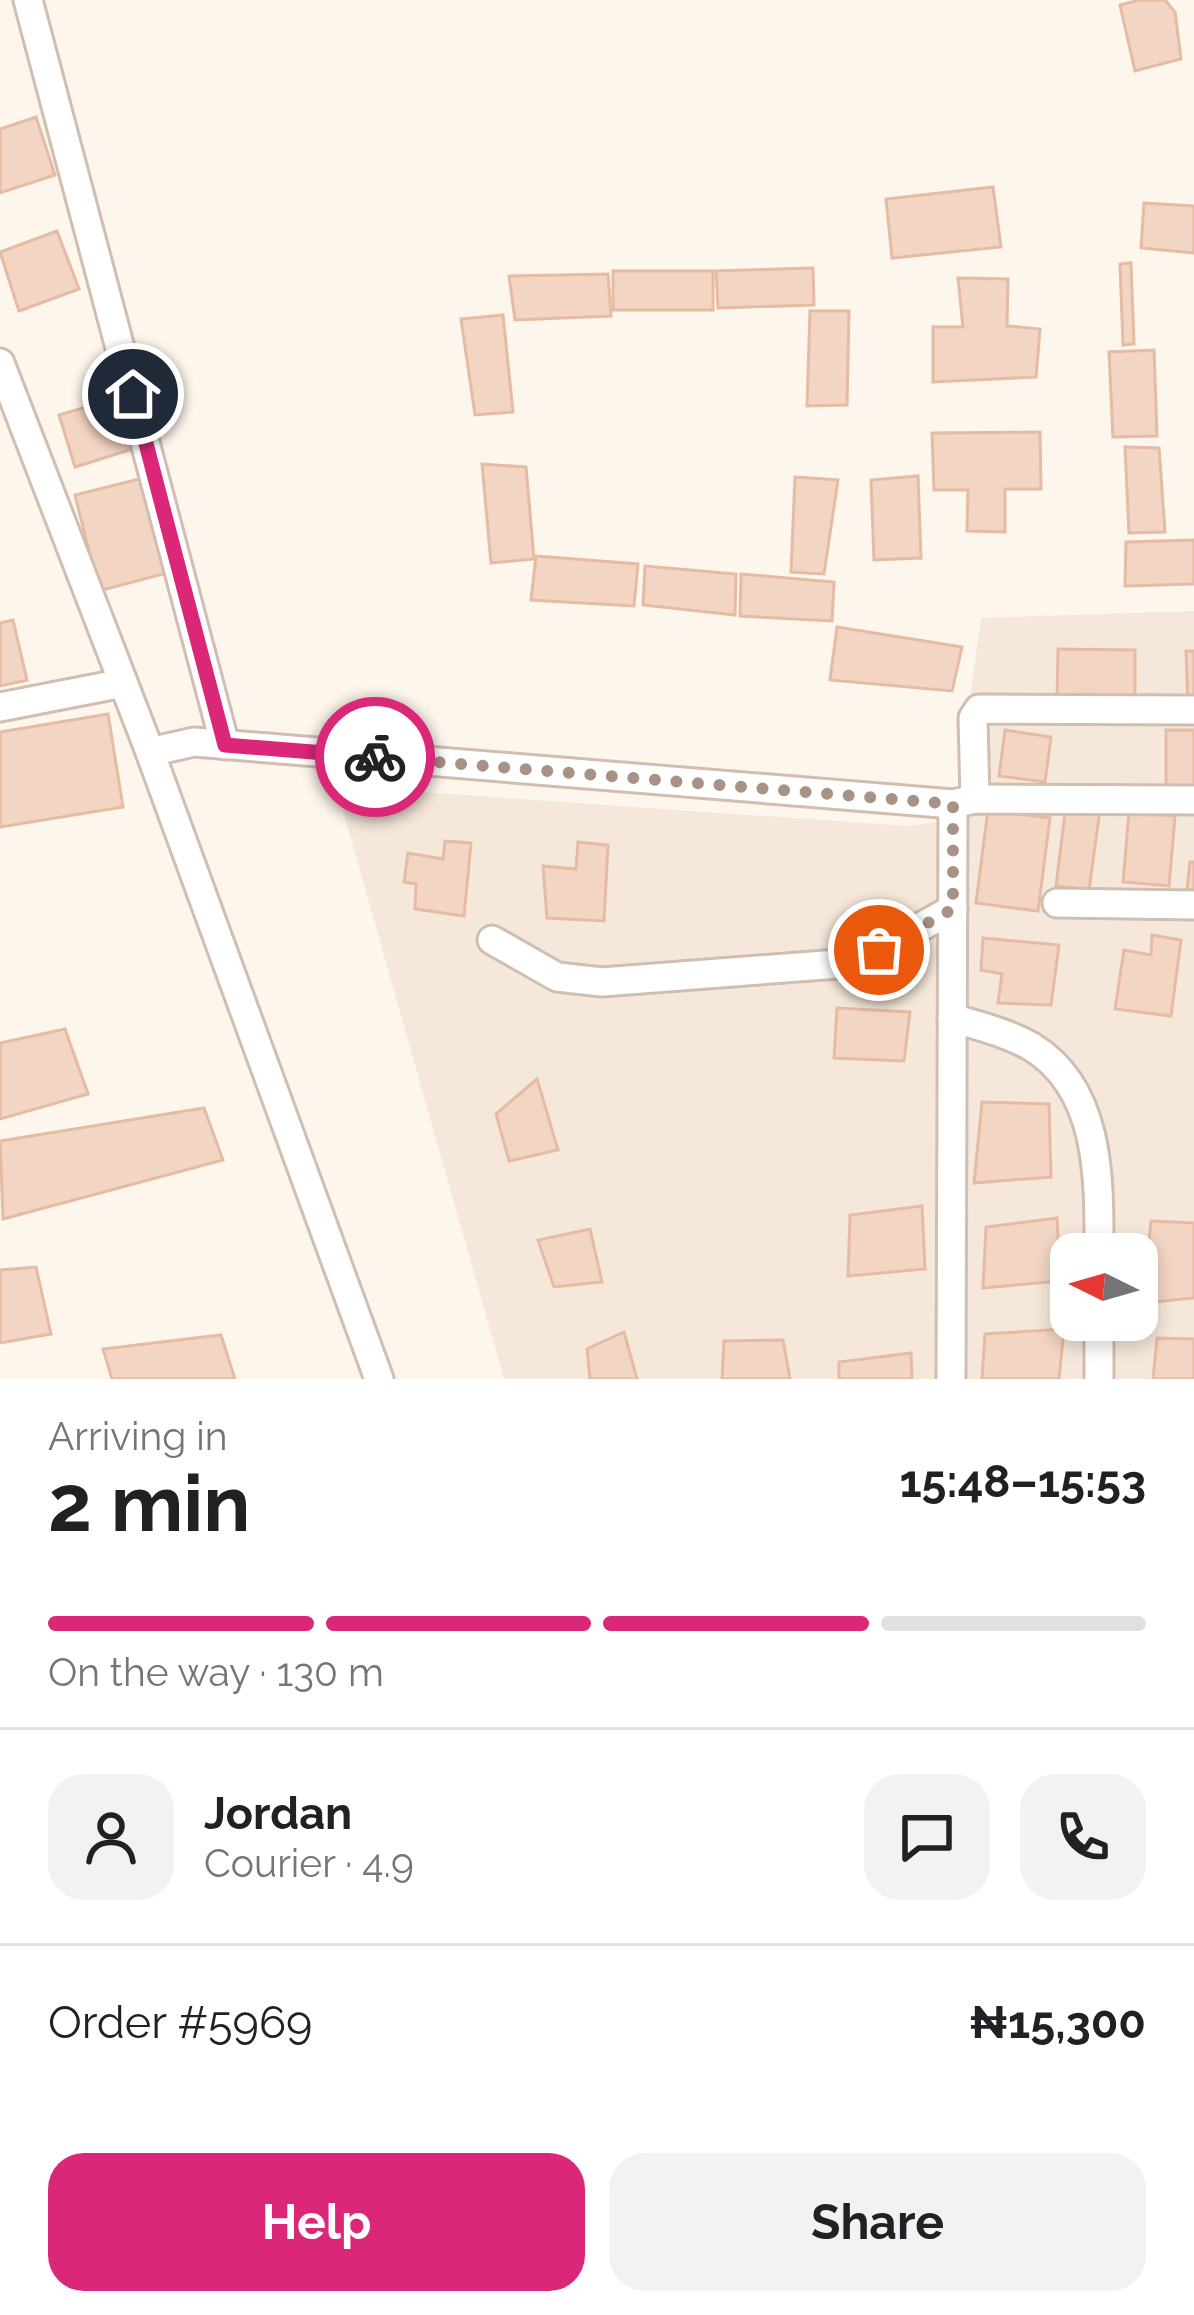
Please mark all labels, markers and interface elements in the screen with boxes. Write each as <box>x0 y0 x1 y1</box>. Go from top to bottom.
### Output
pin <box>82 343 184 445</box>
icon: home <box>100 361 166 427</box>
courier <box>315 697 435 817</box>
icon: bike <box>342 724 408 790</box>
pin <box>828 899 930 1001</box>
icon: bag <box>846 917 912 983</box>
north arrow <box>1050 1233 1158 1341</box>
map controls <box>1050 1233 1158 1341</box>
text: Arriving in <box>48 1413 228 1459</box>
text: 15:48–15:53 <box>899 1455 1146 1508</box>
text: 2 min <box>48 1458 250 1549</box>
text: On the way · 130 m <box>48 1649 384 1695</box>
button: person <box>48 1774 174 1900</box>
button: chat <box>864 1774 990 1900</box>
button: phone <box>1020 1774 1146 1900</box>
text: Jordan <box>204 1787 352 1840</box>
text: Courier · 4.9 <box>204 1840 414 1886</box>
text: Order #5969 <box>48 1996 312 2049</box>
text: ₦15,300 <box>969 1996 1146 2049</box>
button: Help <box>48 2153 585 2291</box>
button: Share <box>609 2153 1146 2291</box>

